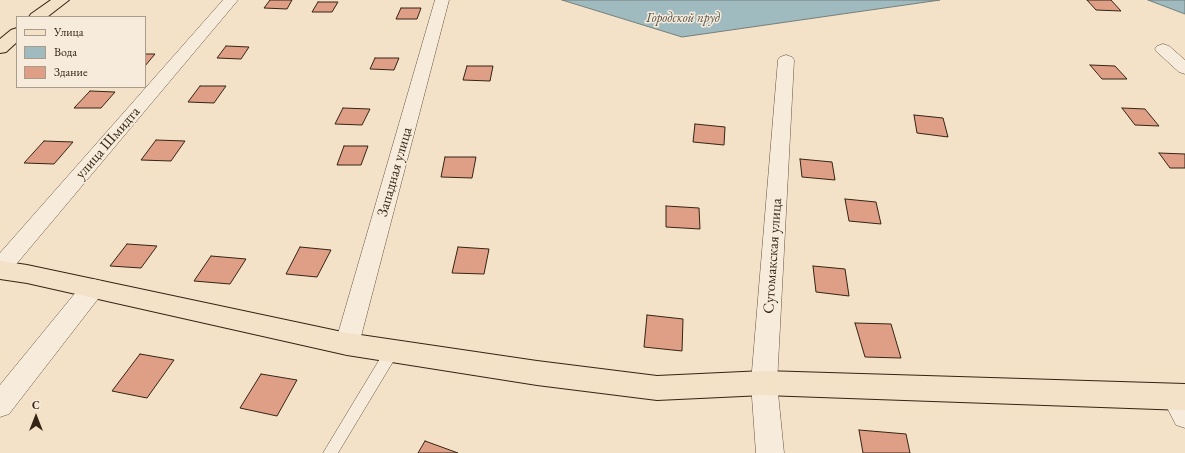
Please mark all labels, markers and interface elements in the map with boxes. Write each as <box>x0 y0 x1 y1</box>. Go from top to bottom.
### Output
water label: Городской пруд <box>646 10 720 26</box>
legend <box>16 16 146 88</box>
text: Улица <box>54 24 84 40</box>
text: Вода <box>54 44 77 60</box>
text: Здание <box>54 64 88 80</box>
street label: улица Шмидта <box>72 103 144 183</box>
street label: Западная улица <box>374 125 416 219</box>
street label: Сугомакская улица <box>760 198 786 314</box>
north arrow <box>16 397 56 437</box>
text: С <box>32 398 40 412</box>

